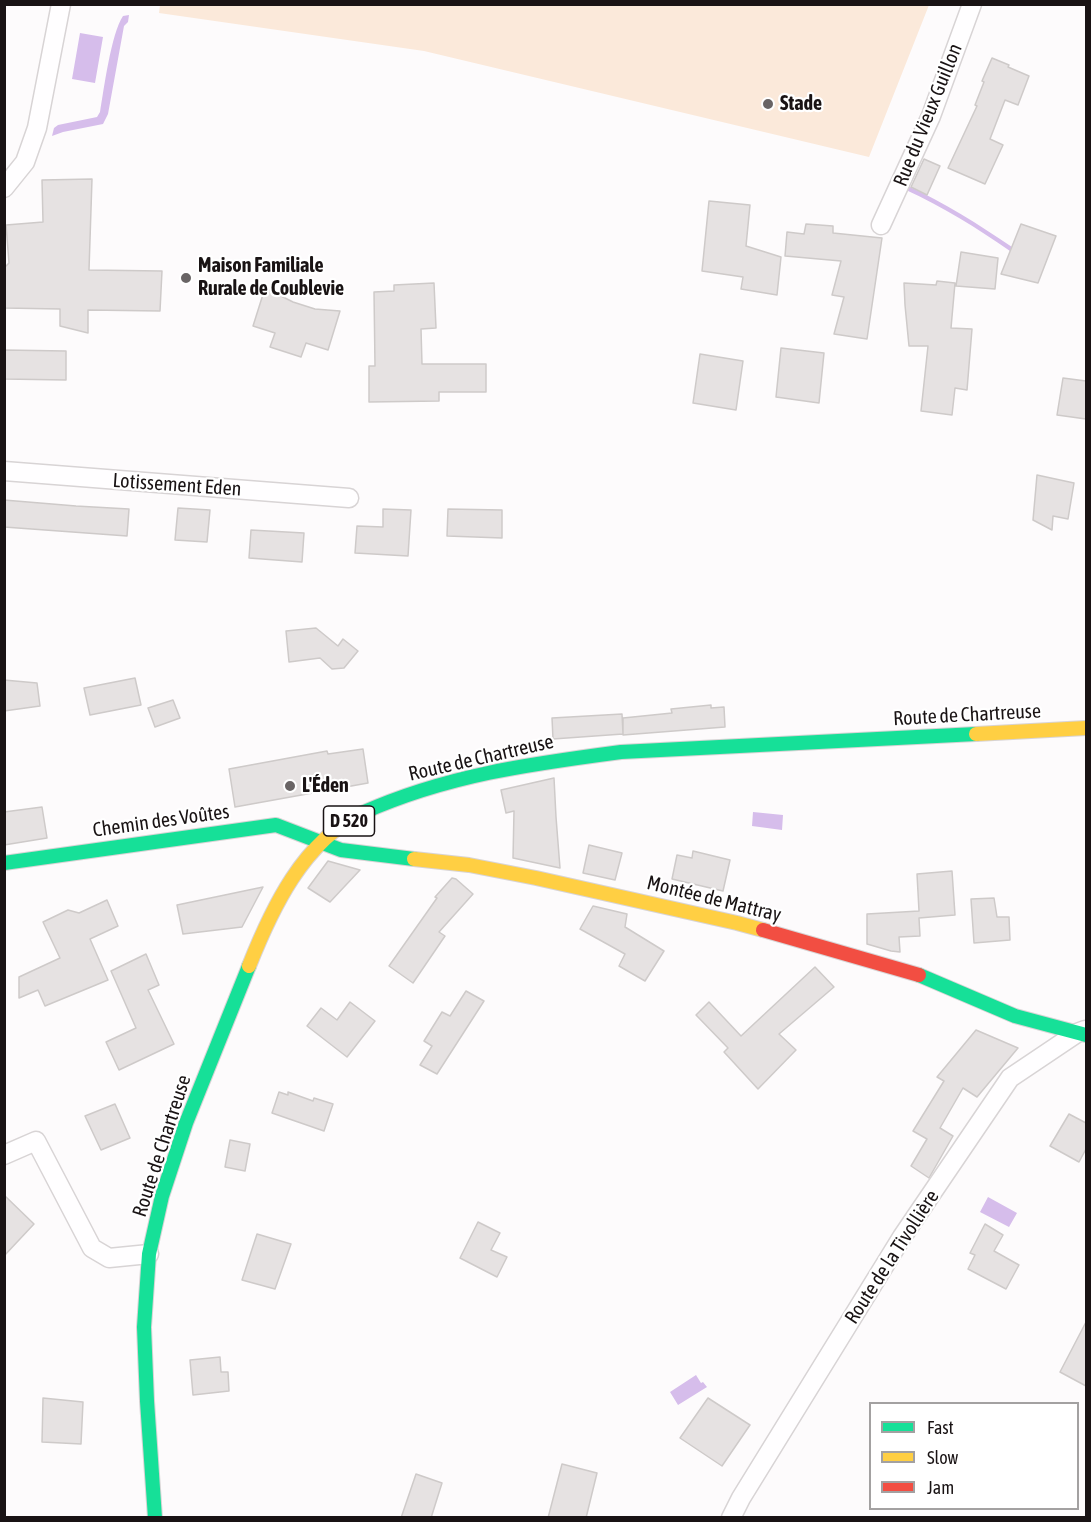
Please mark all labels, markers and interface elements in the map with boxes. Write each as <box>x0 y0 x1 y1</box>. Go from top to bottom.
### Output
street label: Rue du Vieux Guillon <box>888 40 968 190</box>
place label: Stade <box>780 92 822 116</box>
marker: Stade <box>761 97 775 111</box>
place label: Maison Familiale Rurale de Coublevie <box>198 254 344 301</box>
marker: Maison Familiale Rurale de Coublevie <box>179 271 193 285</box>
street label: Lotissement Eden <box>112 469 242 501</box>
street label: Route de Chartreuse <box>892 699 1042 731</box>
street label: Route de Chartreuse <box>406 730 556 786</box>
place label: L'Éden <box>302 774 349 798</box>
marker: L'Éden <box>283 779 297 793</box>
street label: Chemin des Voûtes <box>91 800 231 842</box>
road number: D 520 <box>324 806 374 836</box>
street label: Montée de Mattray <box>644 871 784 927</box>
street label: Route de Chartreuse <box>128 1072 196 1220</box>
street label: Route de la Tivollière <box>840 1186 944 1328</box>
legend <box>869 1402 1079 1510</box>
text: Fast <box>927 1417 954 1438</box>
text: Slow <box>927 1447 958 1468</box>
text: Jam <box>927 1477 954 1498</box>

